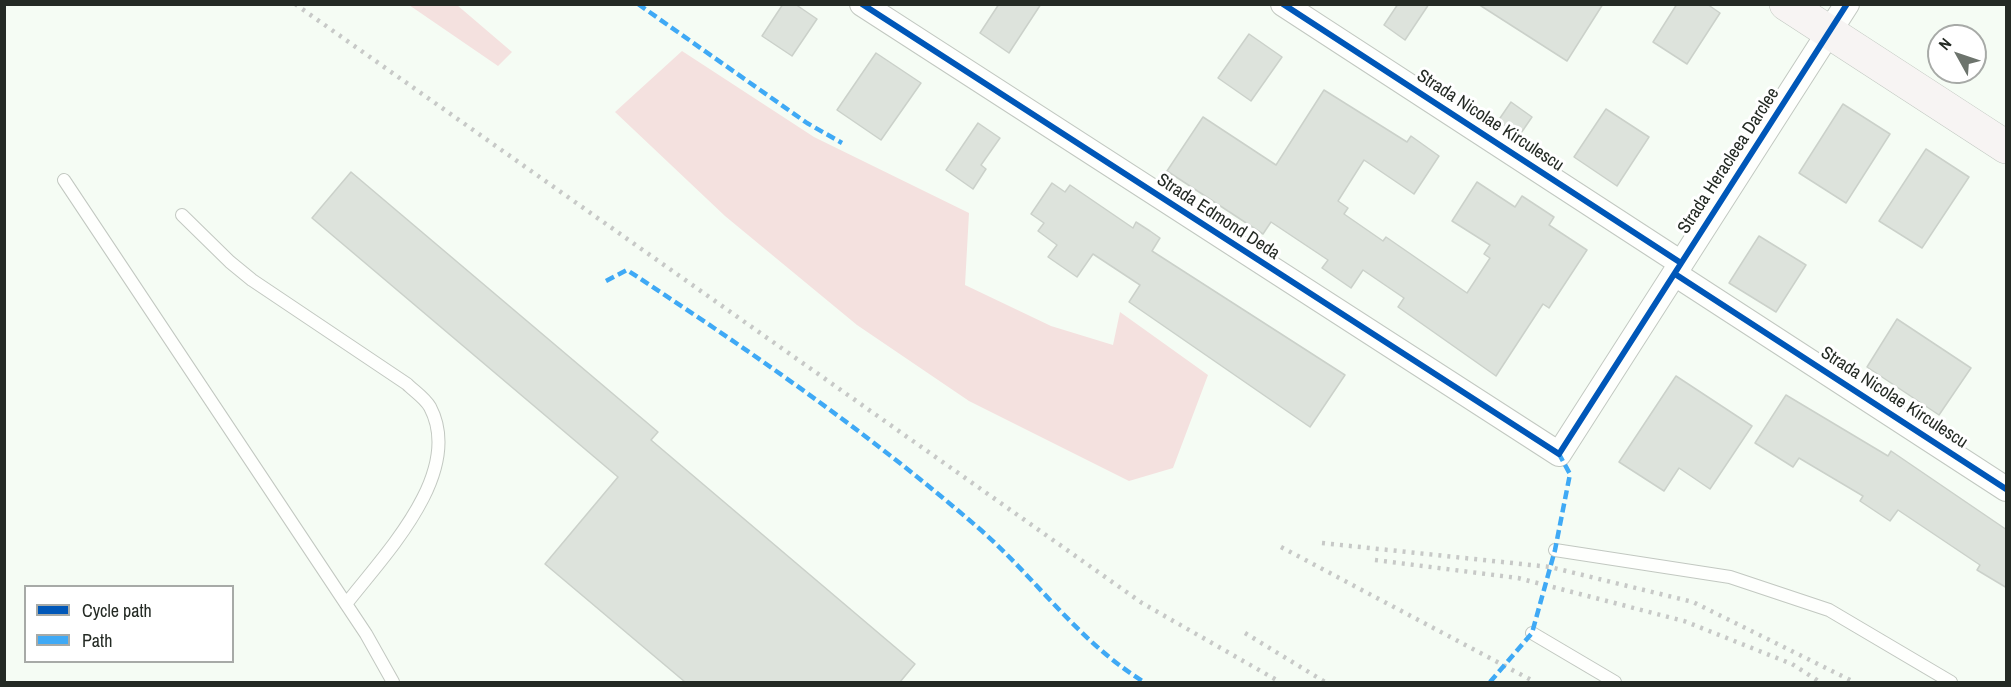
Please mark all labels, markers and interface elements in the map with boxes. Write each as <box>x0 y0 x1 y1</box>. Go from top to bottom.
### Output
north arrow <box>1927 24 1987 84</box>
text: N <box>1933 33 1956 54</box>
street label: Strada Nicolae Kirculescu <box>1413 65 1567 177</box>
street label: Strada Heracleea Darclee <box>1674 84 1784 238</box>
street label: Strada Edmond Deda <box>1153 169 1283 265</box>
street label: Strada Nicolae Kirculescu <box>1817 342 1971 454</box>
legend <box>24 585 234 663</box>
text: Cycle path <box>82 598 152 623</box>
text: Path <box>82 628 112 653</box>

